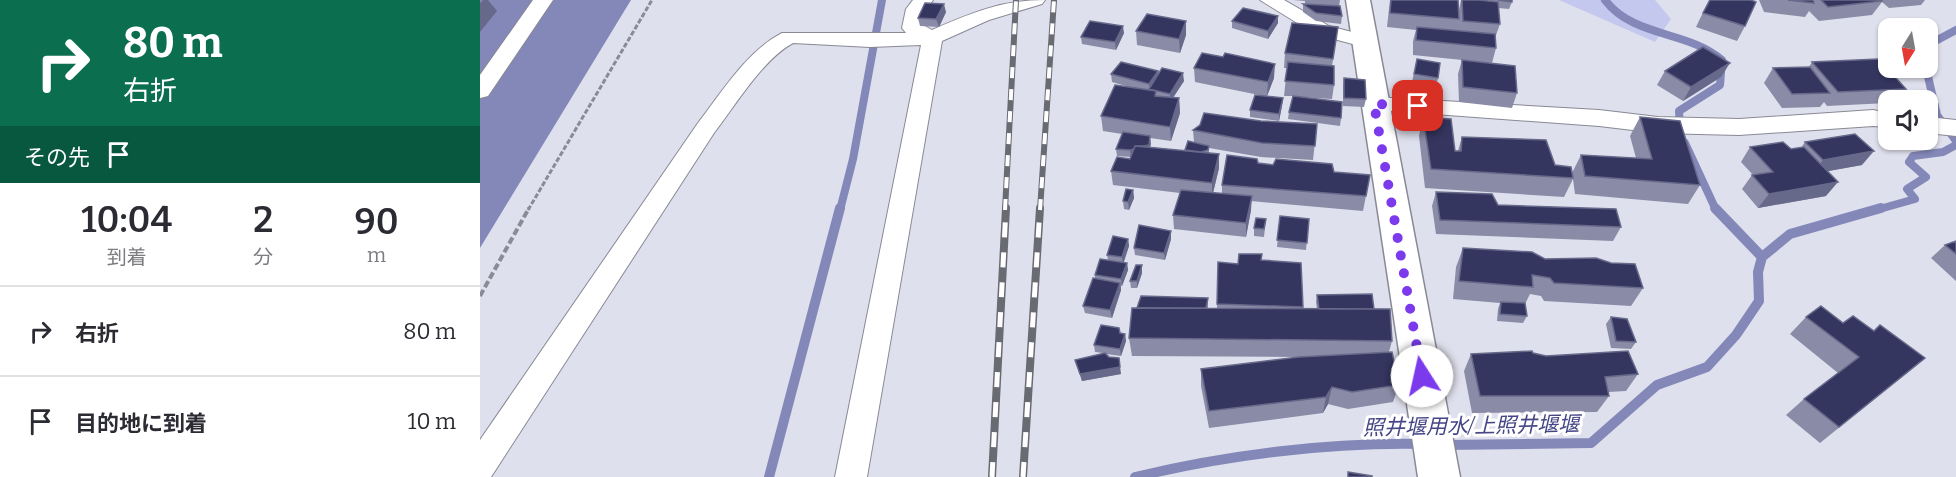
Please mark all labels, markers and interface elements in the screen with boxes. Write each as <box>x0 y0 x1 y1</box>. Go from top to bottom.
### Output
text: 80 m <box>123 18 223 68</box>
north arrow <box>1878 18 1938 78</box>
map controls <box>1878 18 1938 150</box>
icon: right <box>24 24 102 102</box>
text: 右折 <box>123 75 177 107</box>
pin <box>1392 80 1443 131</box>
icon: arrive <box>1401 89 1434 122</box>
button: sound <box>1878 90 1938 150</box>
icon: arrive <box>102 138 135 171</box>
text: その先 <box>24 144 90 171</box>
text: 10:04 <box>81 198 172 242</box>
text: 2 <box>253 198 273 242</box>
text: 90 <box>355 200 399 244</box>
text: m <box>367 243 386 267</box>
text: 到着 <box>107 245 147 269</box>
text: 分 <box>253 245 273 269</box>
icon: right <box>24 315 57 348</box>
text: 80 m <box>403 318 456 345</box>
text: 右折 <box>75 320 119 347</box>
position arrow <box>1390 344 1454 408</box>
icon: arrive <box>24 405 57 438</box>
text: 10 m <box>408 408 456 435</box>
text: 目的地に到着 <box>75 410 207 437</box>
water label: 照井堰用水/上照井堰堰 <box>1363 411 1583 441</box>

